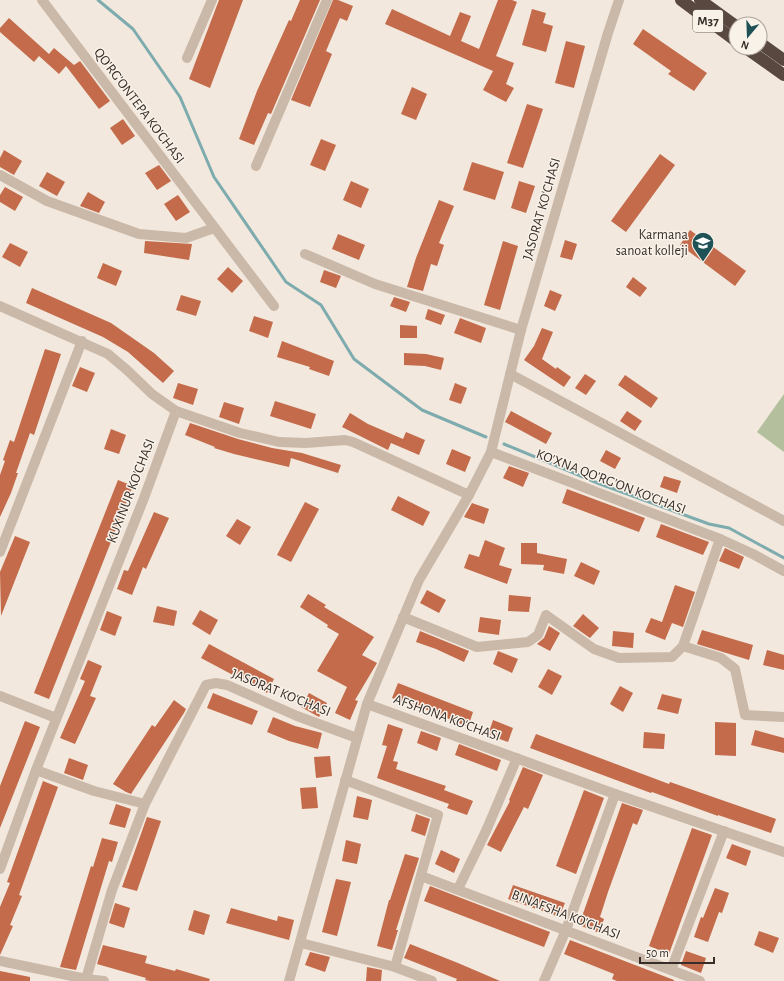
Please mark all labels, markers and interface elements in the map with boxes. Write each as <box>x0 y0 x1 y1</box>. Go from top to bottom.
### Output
road number: M37 <box>693 10 723 32</box>
north arrow <box>728 16 768 56</box>
text: N <box>739 39 750 51</box>
street label: QO'RG'ONTEPA KO'CHASI <box>91 46 187 166</box>
street label: JASORAT KO'CHASI <box>521 156 563 262</box>
place label: Karmana sanoat kolleji <box>616 228 689 258</box>
school or university icon: Karmana sanoat kolleji <box>690 230 716 263</box>
street label: KUXINUR KO'CHASI <box>105 437 157 545</box>
street label: KO'XNA QO'RG'ON KO'CHASI <box>534 447 688 517</box>
street label: JASORAT KO'CHASI <box>229 667 333 719</box>
street label: AFSHONA KO'CHASI <box>392 692 502 744</box>
street label: BINAFSHA KO'CHASI <box>510 888 622 942</box>
scale bar <box>640 939 714 965</box>
text: 50 m <box>646 947 669 959</box>

